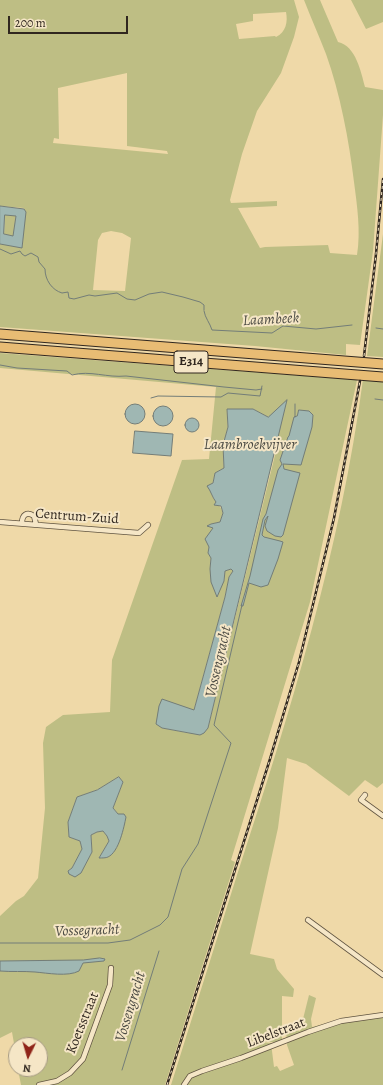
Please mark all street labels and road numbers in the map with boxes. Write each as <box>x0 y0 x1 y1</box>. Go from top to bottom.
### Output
road number: E314 <box>174 351 208 373</box>
street label: Centrum-Zuid <box>35 506 119 528</box>
street label: Koetsstraat <box>63 990 103 1056</box>
street label: Libelstraat <box>245 1014 307 1052</box>

